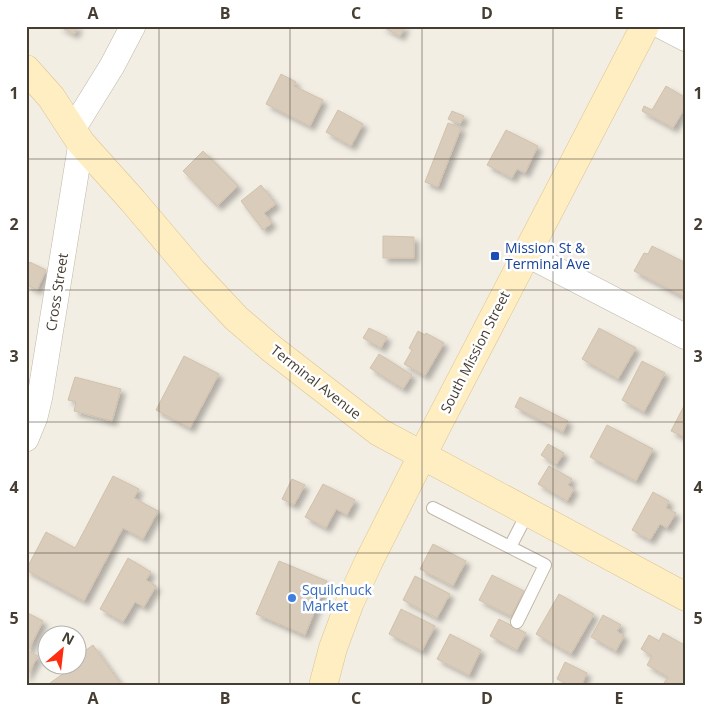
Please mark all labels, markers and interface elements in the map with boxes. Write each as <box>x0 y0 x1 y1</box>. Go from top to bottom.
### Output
text: A <box>87 2 99 24</box>
text: B <box>220 2 230 24</box>
text: C <box>351 2 361 24</box>
text: D <box>481 2 493 24</box>
text: E <box>615 2 624 24</box>
text: 1 <box>9 82 19 104</box>
text: 1 <box>693 82 703 104</box>
text: 2 <box>9 213 19 235</box>
text: 2 <box>693 213 703 235</box>
place label: Mission St & Terminal Ave <box>505 238 590 273</box>
marker: Mission St & Terminal Ave <box>489 250 501 262</box>
street label: Cross Street <box>41 251 72 332</box>
street label: South Mission Street <box>436 287 514 416</box>
street label: Terminal Avenue <box>267 340 366 423</box>
text: 3 <box>9 345 19 367</box>
text: 3 <box>693 345 703 367</box>
text: 4 <box>9 476 19 498</box>
text: 4 <box>693 476 703 498</box>
place label: Squilchuck Market <box>302 580 372 615</box>
marker: Squilchuck Market <box>286 592 298 604</box>
text: 5 <box>9 607 19 629</box>
text: 5 <box>693 607 703 629</box>
north arrow <box>38 624 88 674</box>
text: N <box>59 627 78 649</box>
text: A <box>87 687 99 709</box>
text: B <box>220 687 230 709</box>
text: C <box>351 687 361 709</box>
text: D <box>481 687 493 709</box>
text: E <box>615 687 624 709</box>

